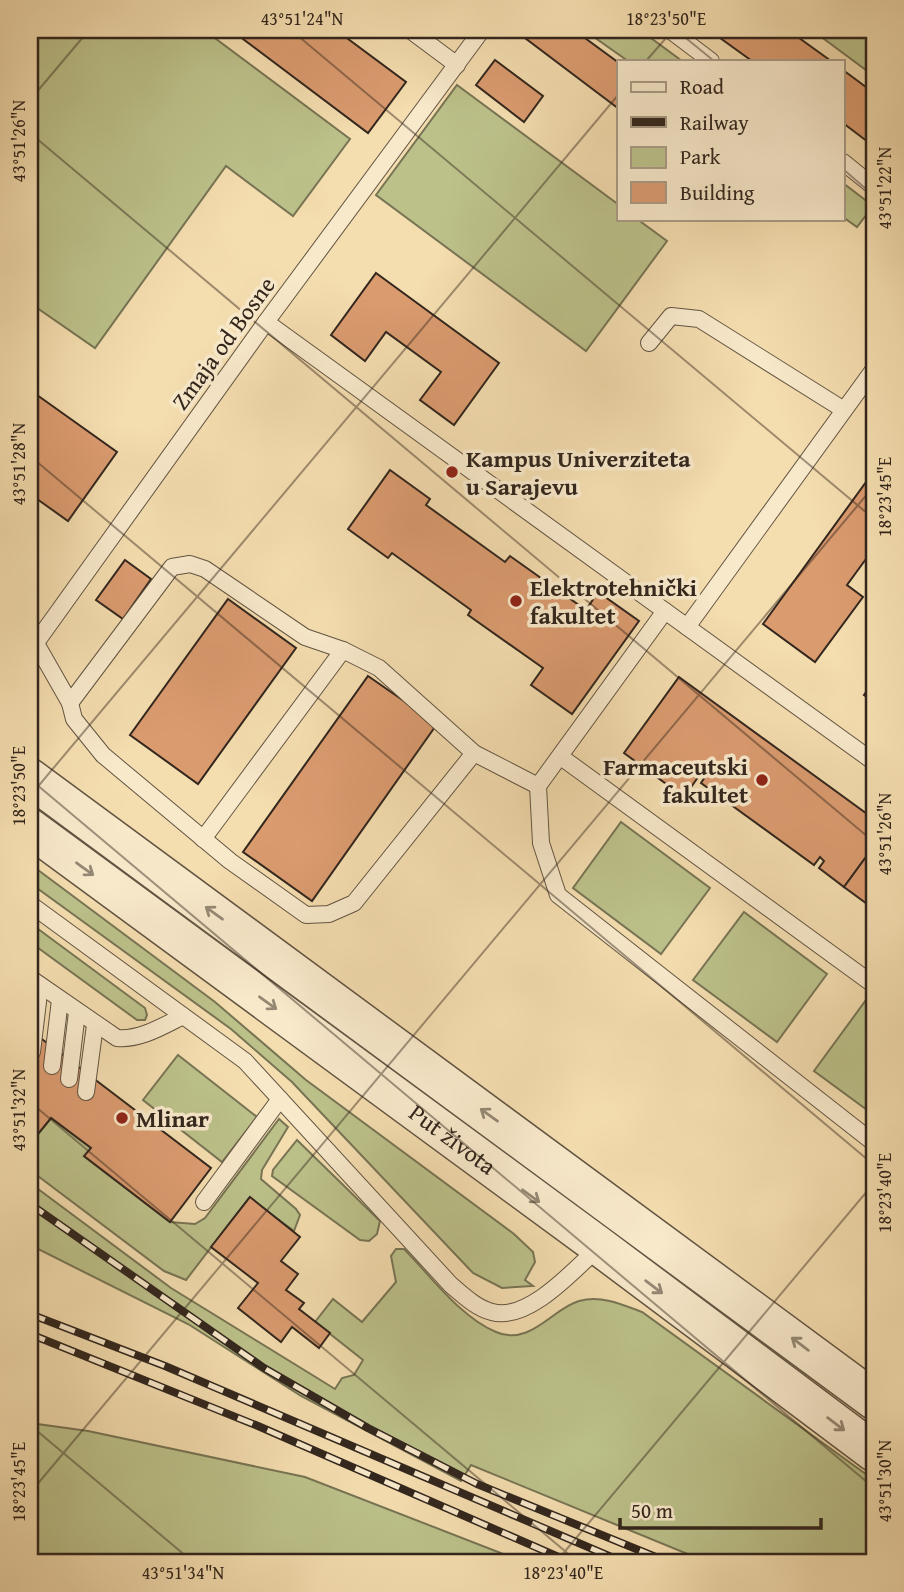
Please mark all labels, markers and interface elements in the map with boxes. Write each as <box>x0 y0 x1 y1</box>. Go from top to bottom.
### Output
text: 43°51'24"N <box>261 5 344 32</box>
text: 18°23'50"E <box>626 5 706 32</box>
legend <box>617 60 844 220</box>
text: Road <box>680 71 725 102</box>
text: 43°51'26"N <box>5 99 32 182</box>
text: Railway <box>680 107 749 138</box>
text: Park <box>680 141 721 172</box>
text: 43°51'22"N <box>871 146 898 229</box>
text: Building <box>680 177 755 208</box>
street label: Zmaja od Bosne <box>163 269 283 417</box>
text: 43°51'28"N <box>5 422 32 505</box>
place label: Kampus Univerziteta u Sarajevu <box>466 441 691 504</box>
text: 18°23'45"E <box>871 457 898 537</box>
marker: Kampus Univerziteta u Sarajevu <box>444 464 460 480</box>
place label: Elektrotehnički fakultet <box>530 570 697 633</box>
marker: Elektrotehnički fakultet <box>508 593 524 609</box>
text: 18°23'50"E <box>5 746 32 826</box>
place label: Farmaceutski fakultet <box>603 749 748 812</box>
marker: Farmaceutski fakultet <box>754 772 770 788</box>
text: 43°51'26"N <box>871 792 898 875</box>
one-way arrow <box>75 861 94 876</box>
one-way arrow <box>205 906 224 920</box>
one-way arrow <box>258 996 277 1010</box>
text: 43°51'32"N <box>5 1068 32 1151</box>
street label: Put života <box>402 1095 504 1183</box>
place label: Mlinar <box>136 1101 209 1136</box>
one-way arrow <box>480 1108 499 1122</box>
marker: Mlinar <box>114 1110 130 1126</box>
text: 18°23'40"E <box>871 1153 898 1233</box>
one-way arrow <box>521 1188 540 1203</box>
one-way arrow <box>644 1280 663 1294</box>
one-way arrow <box>791 1337 810 1352</box>
one-way arrow <box>826 1416 845 1431</box>
text: 43°51'30"N <box>871 1439 898 1522</box>
text: 18°23'45"E <box>5 1442 32 1522</box>
scale bar <box>620 1487 822 1531</box>
text: 50 m <box>631 1495 673 1526</box>
text: 43°51'34"N <box>142 1559 225 1586</box>
text: 18°23'40"E <box>523 1559 603 1586</box>

